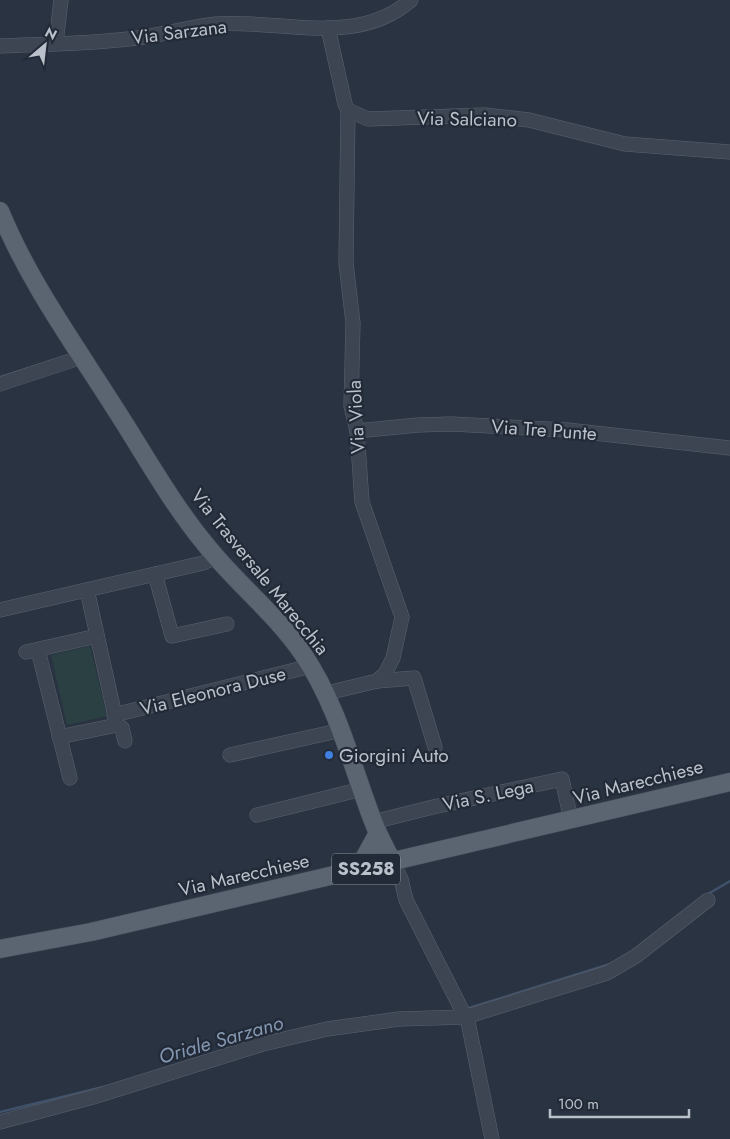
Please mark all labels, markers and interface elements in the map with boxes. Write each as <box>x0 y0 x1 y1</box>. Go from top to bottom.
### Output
street label: Via Sarzana <box>130 13 228 51</box>
north arrow <box>20 20 70 70</box>
text: N <box>41 22 61 45</box>
street label: Via Salciano <box>417 105 517 133</box>
street label: Via Viola <box>341 380 371 454</box>
street label: Via Tre Punte <box>490 413 598 447</box>
street label: Via Trasversale Marecchia <box>184 483 336 661</box>
street label: Via Eleonora Duse <box>137 660 289 722</box>
place label: Giorgini Auto <box>339 742 449 769</box>
marker: Giorgini Auto <box>323 749 335 761</box>
street label: Via Marecchiese <box>570 753 706 811</box>
street label: Via S. Lega <box>440 772 536 818</box>
street label: Via Marecchiese <box>176 847 312 903</box>
road number: SS258 <box>332 854 400 884</box>
water label: Oriale Sarzano <box>155 1008 287 1072</box>
scale bar <box>550 1086 689 1118</box>
text: 100 m <box>558 1093 599 1115</box>

